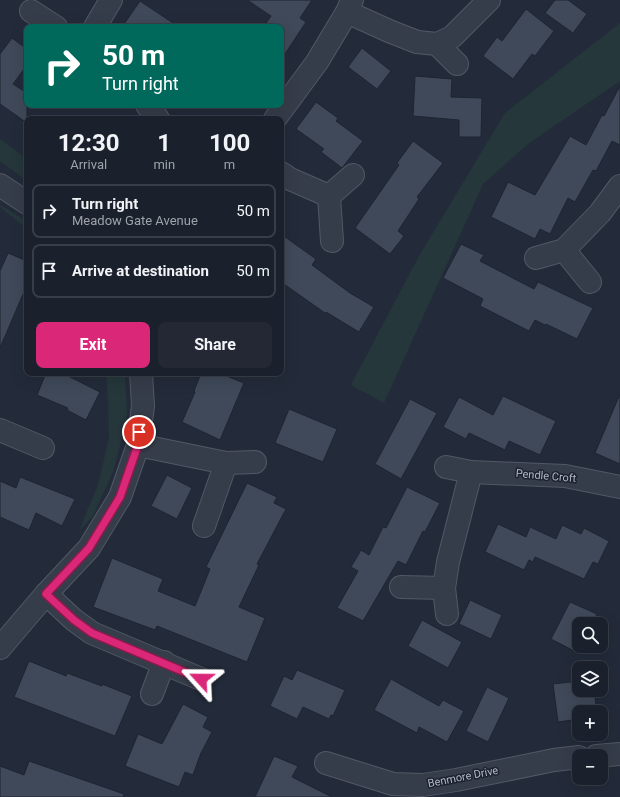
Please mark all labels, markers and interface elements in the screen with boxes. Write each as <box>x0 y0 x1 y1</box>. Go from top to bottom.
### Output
text: 50 m <box>102 39 165 72</box>
icon: right <box>36 40 88 92</box>
text: Turn right <box>102 73 179 94</box>
text: 12:30 <box>58 129 120 157</box>
text: 1 <box>157 129 171 157</box>
text: 100 <box>209 129 250 157</box>
text: Arrival <box>70 157 107 172</box>
text: min <box>153 157 175 172</box>
text: m <box>224 157 235 172</box>
text: Turn right <box>72 195 138 213</box>
icon: right <box>38 200 60 222</box>
text: 50 m <box>236 202 270 220</box>
text: Meadow Gate Avenue <box>72 213 198 228</box>
icon: arrive <box>38 260 60 282</box>
text: Arrive at destination <box>72 262 209 280</box>
text: 50 m <box>236 262 270 280</box>
button: Exit <box>36 322 150 368</box>
button: Share <box>158 322 272 368</box>
pin <box>122 415 156 449</box>
icon: arrive <box>128 421 150 443</box>
street label: Pendle Croft <box>515 467 577 485</box>
map controls <box>572 617 608 785</box>
button: search <box>572 617 608 653</box>
position arrow <box>180 658 222 700</box>
button: layers <box>572 661 608 697</box>
button: + <box>572 705 608 741</box>
button: − <box>572 749 608 785</box>
street label: Benmore Drive <box>427 764 500 790</box>

